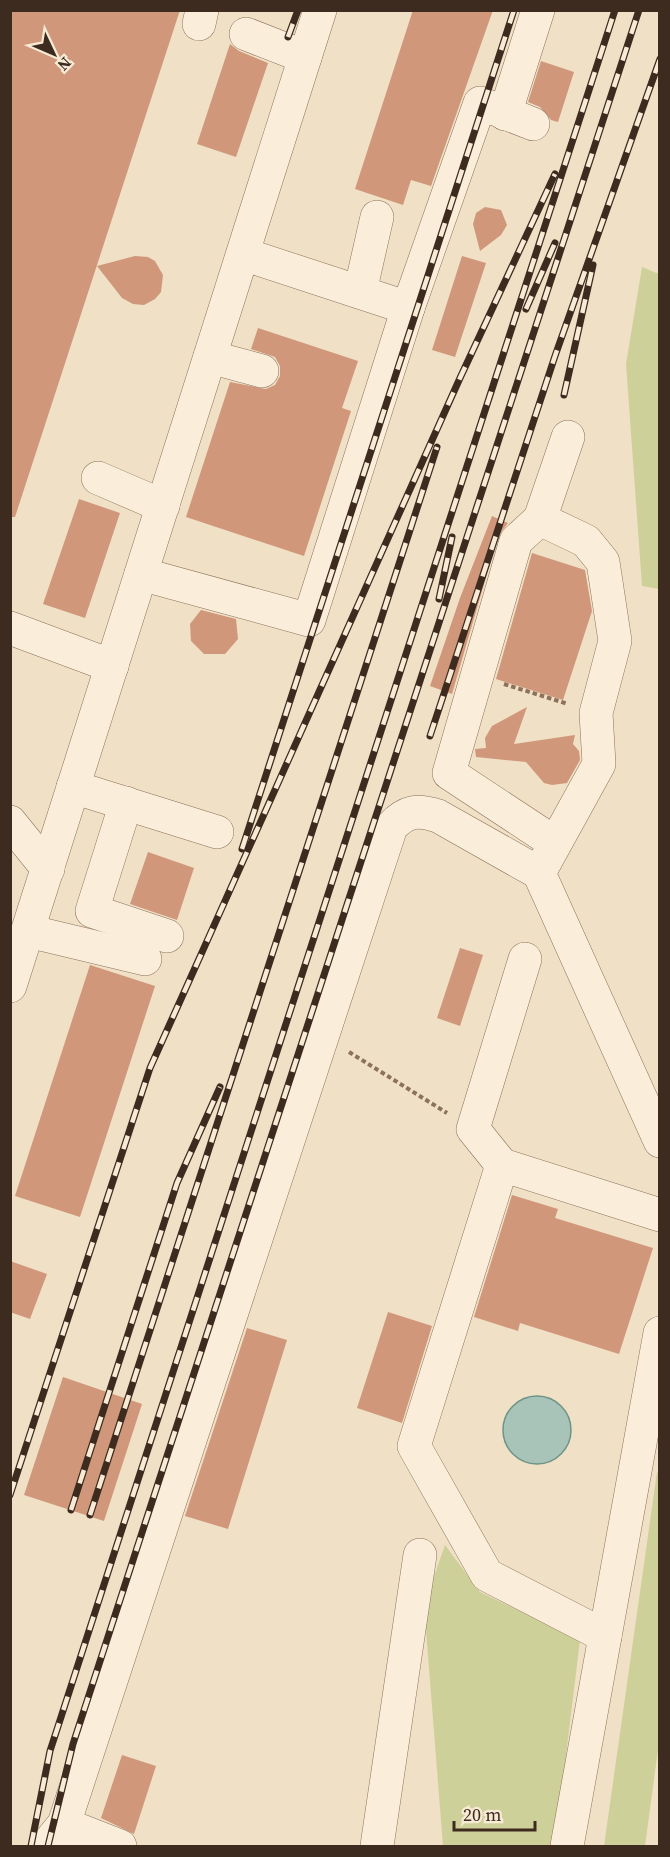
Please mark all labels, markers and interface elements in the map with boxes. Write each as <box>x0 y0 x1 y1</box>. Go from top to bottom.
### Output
north arrow <box>24 24 84 84</box>
text: N <box>53 53 77 77</box>
scale bar <box>454 1794 535 1832</box>
text: 20 m <box>463 1802 501 1827</box>

